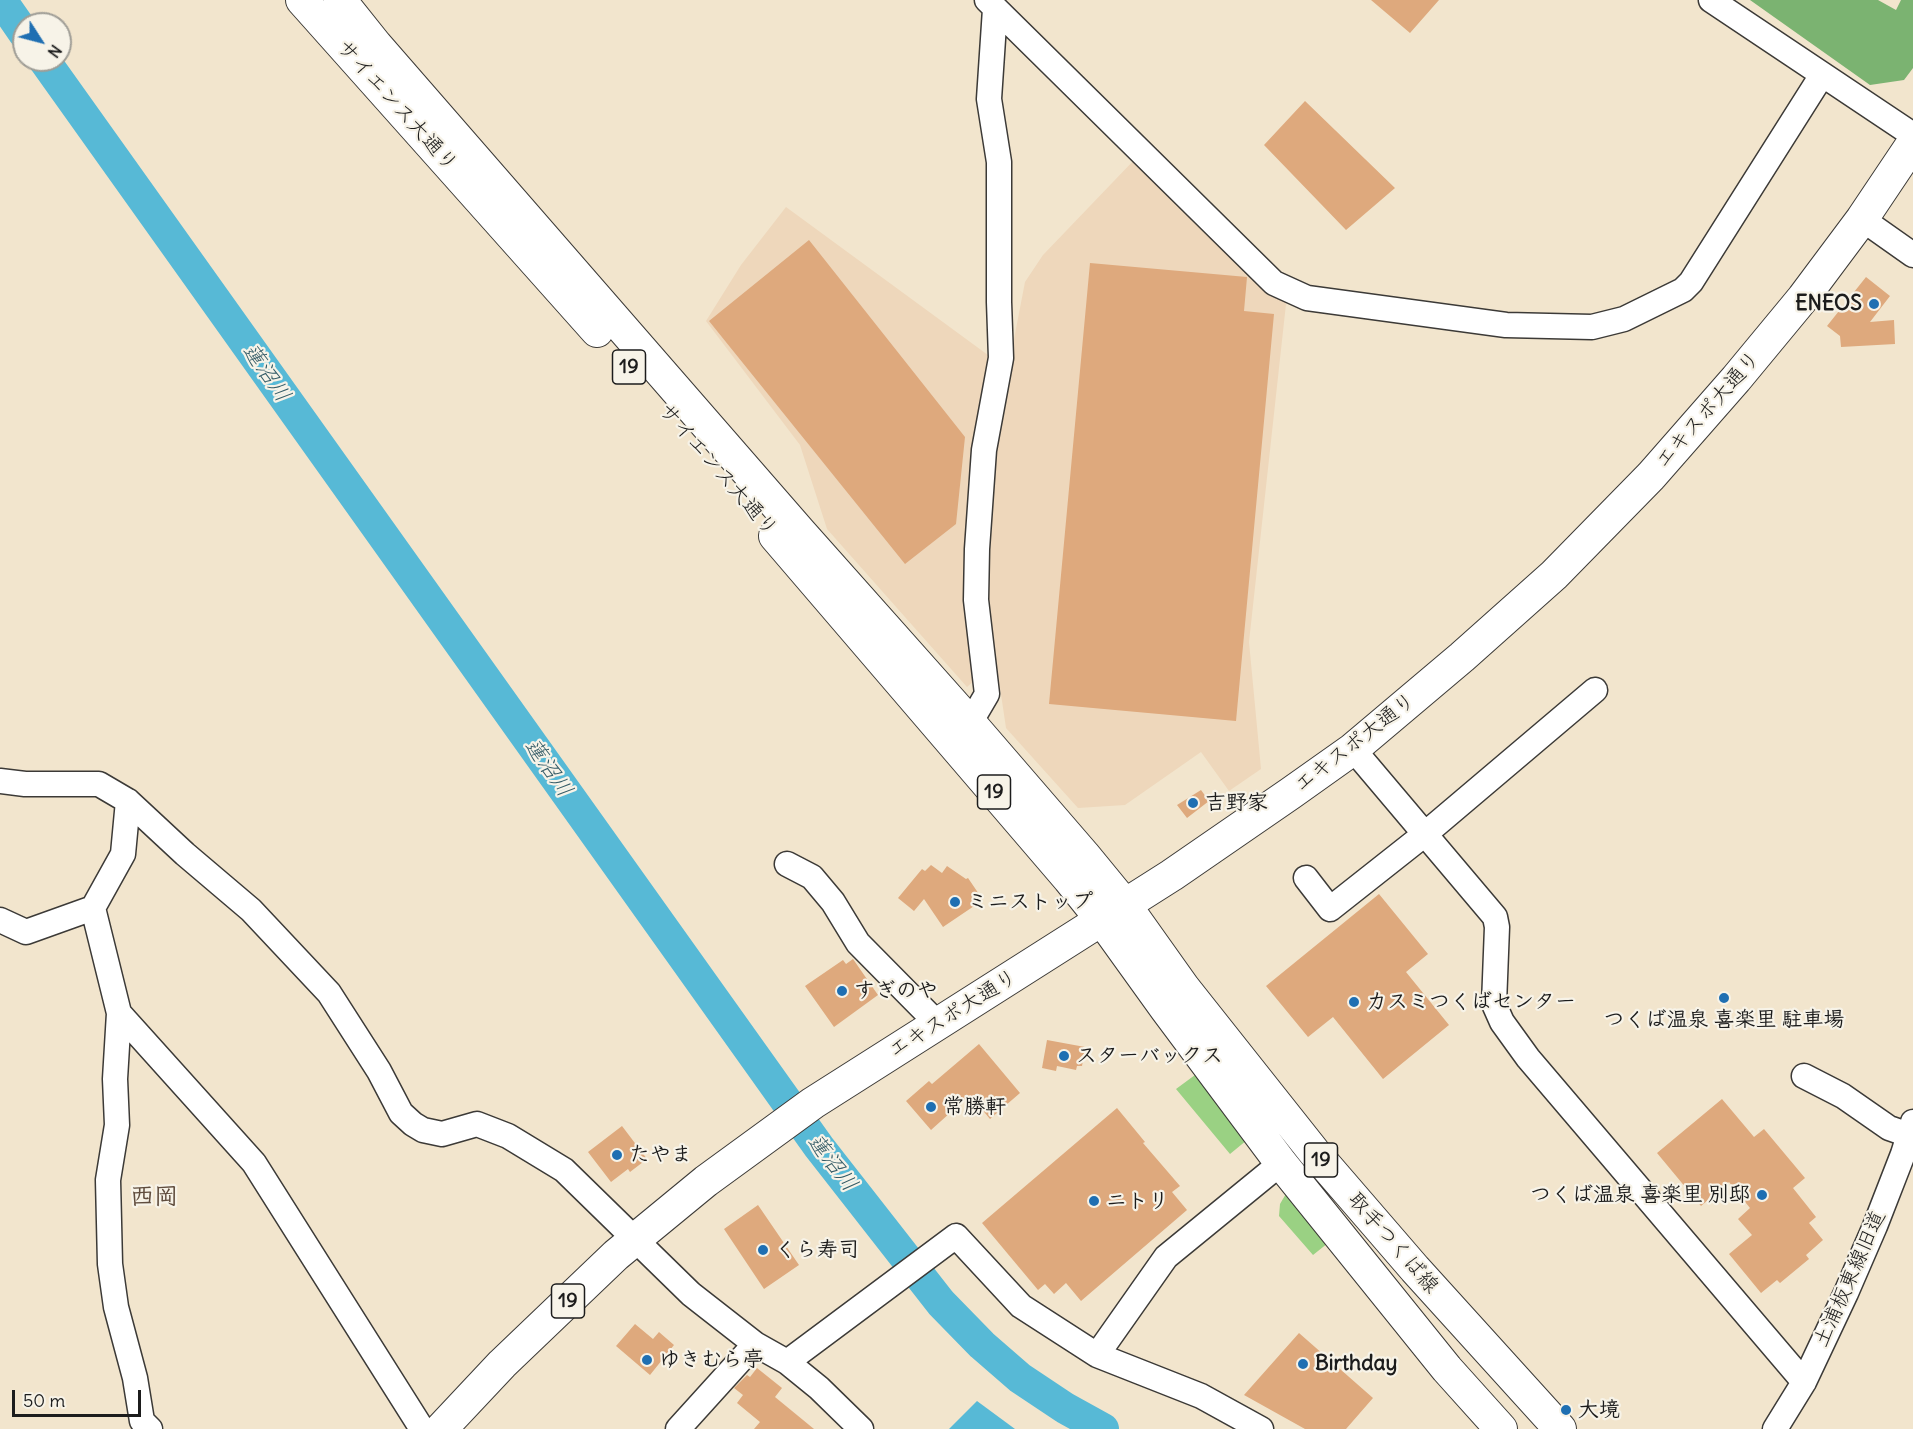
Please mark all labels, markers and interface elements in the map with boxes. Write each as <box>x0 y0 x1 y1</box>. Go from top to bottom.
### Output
north arrow <box>12 12 72 72</box>
street label: サイエンス大通り <box>331 35 463 177</box>
text: N <box>44 41 66 62</box>
place label: ENEOS <box>1795 291 1862 317</box>
marker: ENEOS <box>1867 297 1881 311</box>
water label: 蓮沼川 <box>236 338 296 408</box>
street label: エキスポ大通り <box>1650 346 1766 474</box>
road number: 19 <box>612 350 646 384</box>
street label: サイエンス大通り <box>653 398 783 542</box>
street label: エキスポ大通り <box>1289 688 1421 798</box>
water label: 蓮沼川 <box>518 733 578 803</box>
road number: 19 <box>978 775 1010 809</box>
place label: 吉野家 <box>1205 790 1268 816</box>
marker: 吉野家 <box>1186 796 1200 810</box>
place label: ミニストップ <box>967 889 1093 915</box>
marker: ミニストップ <box>948 895 962 909</box>
street label: エキスポ大通り <box>884 964 1022 1064</box>
place label: すぎのや <box>854 978 938 1004</box>
marker: すぎのや <box>835 984 849 998</box>
place label: カスミつくばセンター <box>1366 989 1576 1015</box>
marker: つくば温泉 喜楽里 駐車場 <box>1717 991 1731 1005</box>
marker: カスミつくばセンター <box>1347 995 1361 1009</box>
place label: つくば温泉 喜楽里 駐車場 <box>1604 1007 1844 1033</box>
place label: スターバックス <box>1076 1043 1223 1069</box>
marker: スターバックス <box>1057 1049 1071 1063</box>
place label: 常勝軒 <box>943 1094 1006 1120</box>
marker: 常勝軒 <box>924 1100 938 1114</box>
water label: 蓮沼川 <box>801 1129 863 1197</box>
place label: たやま <box>629 1142 692 1168</box>
road number: 19 <box>1304 1143 1338 1177</box>
marker: たやま <box>610 1148 624 1162</box>
place label: つくば温泉 喜楽里 別邸 <box>1530 1182 1750 1208</box>
district label: 西岡 <box>130 1183 178 1211</box>
street label: 取手つくば線 <box>1342 1187 1444 1299</box>
place label: ニトリ <box>1106 1188 1169 1214</box>
marker: つくば温泉 喜楽里 別邸 <box>1755 1188 1769 1202</box>
marker: ニトリ <box>1087 1194 1101 1208</box>
street label: 土浦板東線旧道 <box>1809 1207 1891 1351</box>
place label: くら寿司 <box>775 1237 859 1263</box>
marker: くら寿司 <box>756 1243 770 1257</box>
road number: 19 <box>552 1284 584 1318</box>
place label: ゆきむら亭 <box>659 1347 764 1373</box>
place label: Birthday <box>1315 1351 1397 1377</box>
marker: ゆきむら亭 <box>640 1353 654 1367</box>
marker: Birthday <box>1296 1357 1310 1371</box>
scale bar <box>15 1378 144 1416</box>
text: 50 m <box>23 1389 65 1412</box>
place label: 大境 <box>1578 1397 1620 1423</box>
marker: 大境 <box>1559 1403 1573 1417</box>

